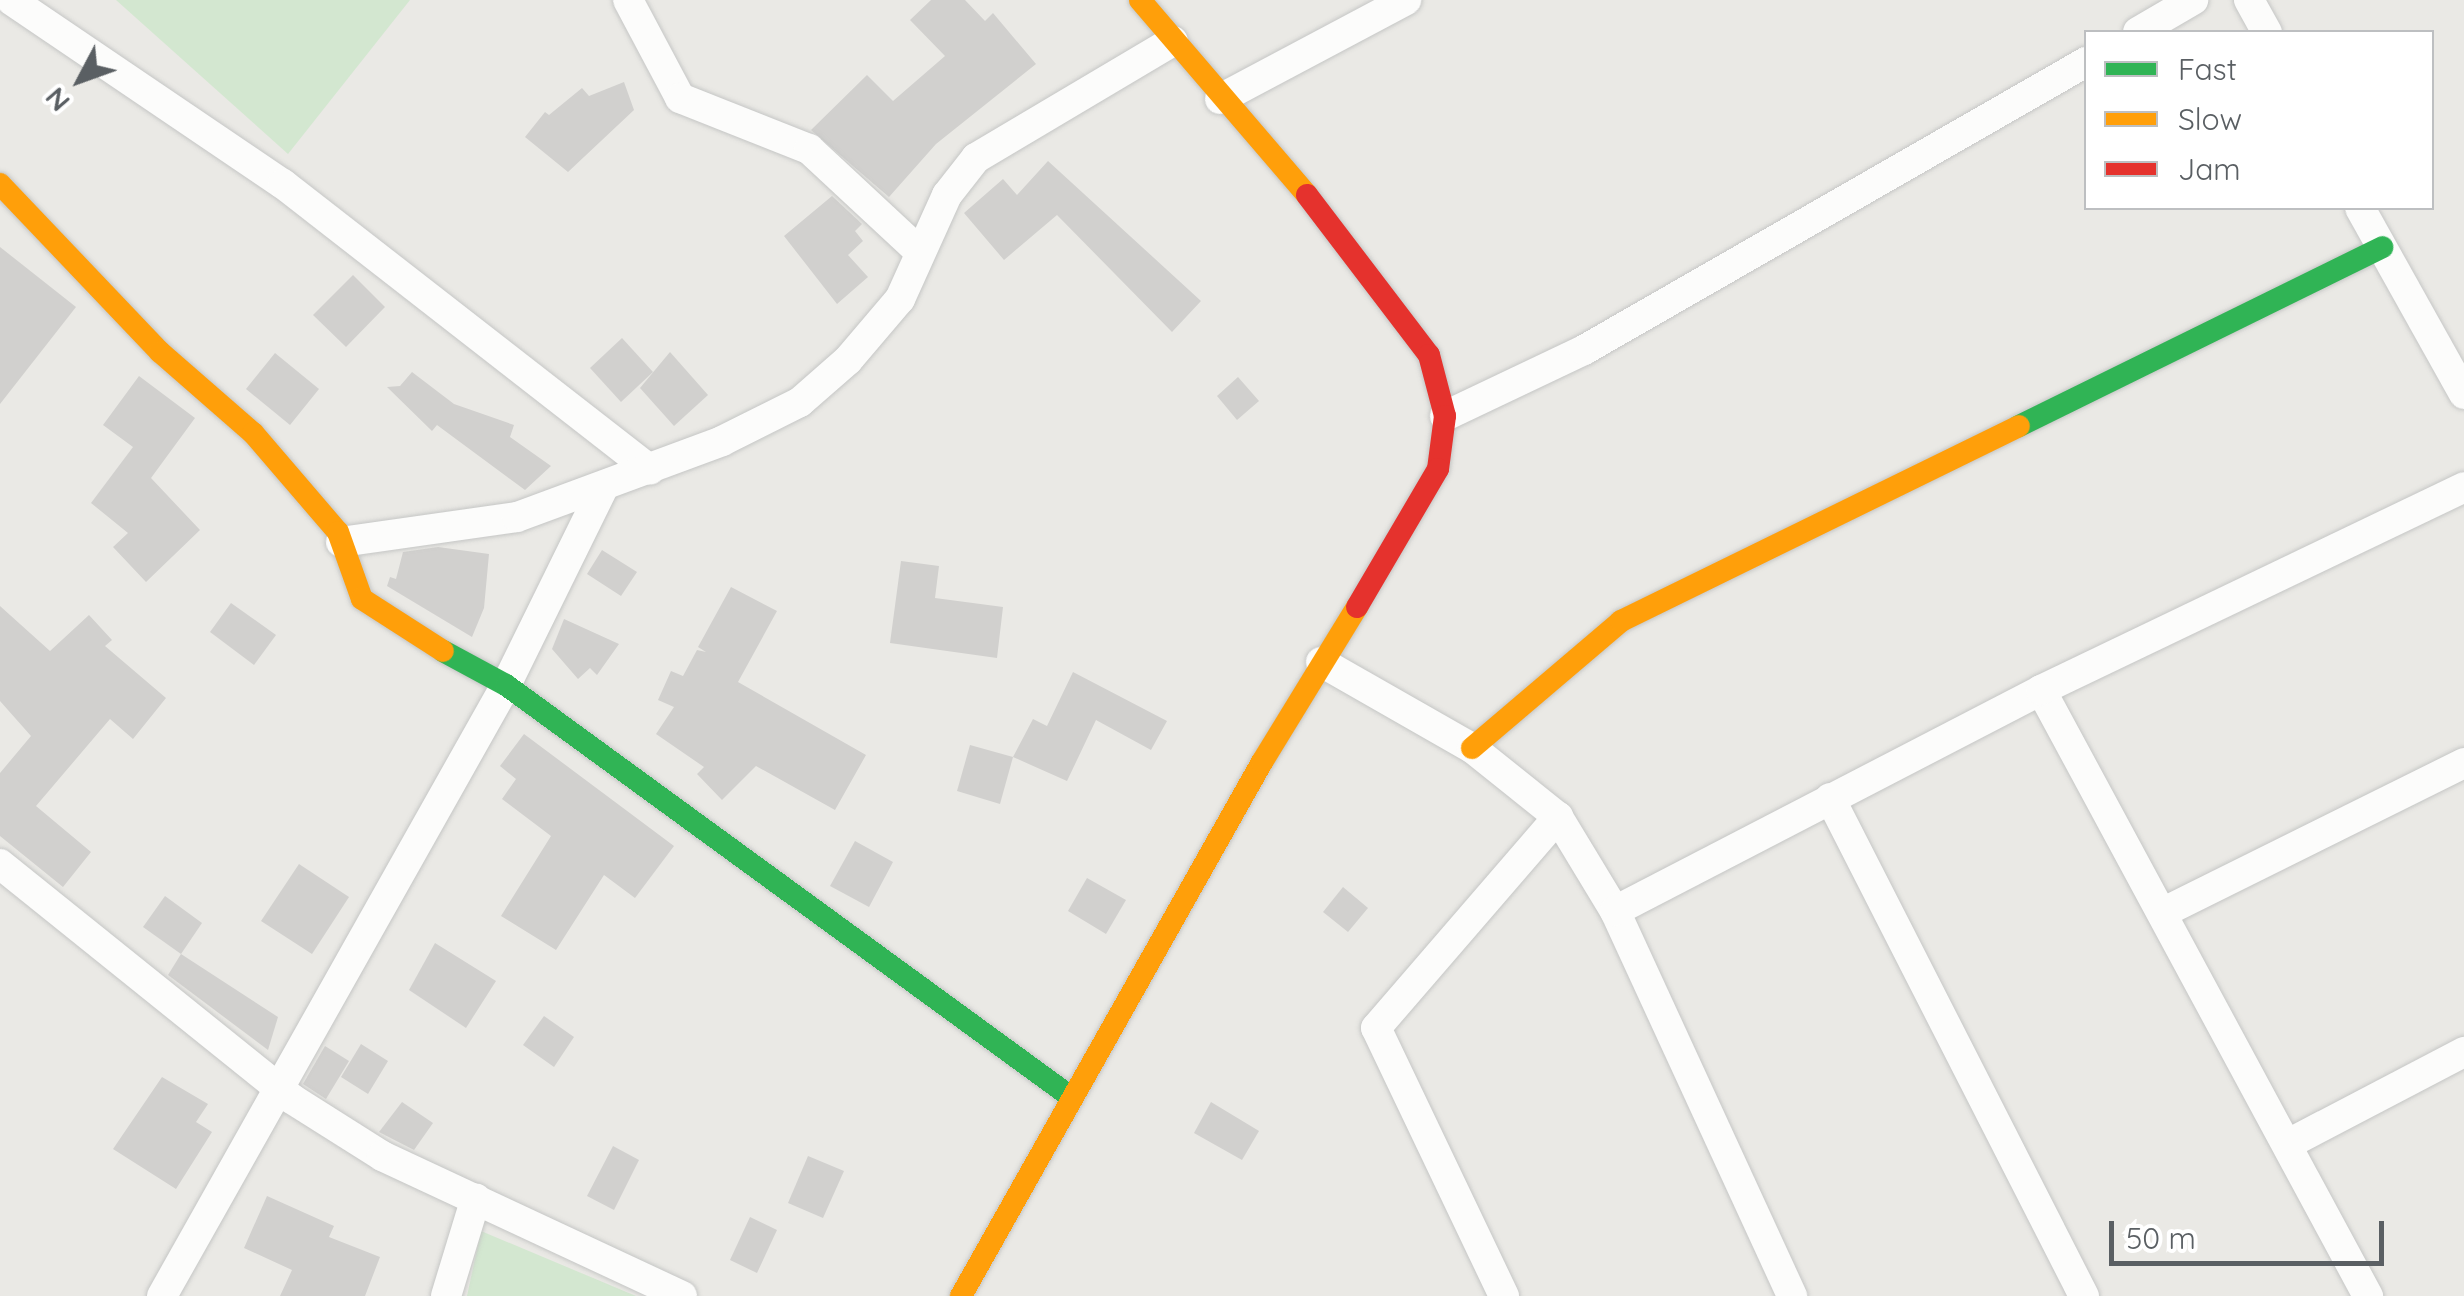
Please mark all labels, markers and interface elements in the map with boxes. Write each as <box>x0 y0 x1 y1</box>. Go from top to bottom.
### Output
north arrow <box>30 30 130 130</box>
legend <box>2084 30 2434 210</box>
text: Fast <box>2178 50 2237 88</box>
text: N <box>37 81 77 119</box>
text: Slow <box>2178 100 2242 138</box>
text: Jam <box>2178 150 2241 188</box>
scale bar <box>2114 1201 2389 1263</box>
text: 50 m <box>2126 1219 2196 1257</box>

